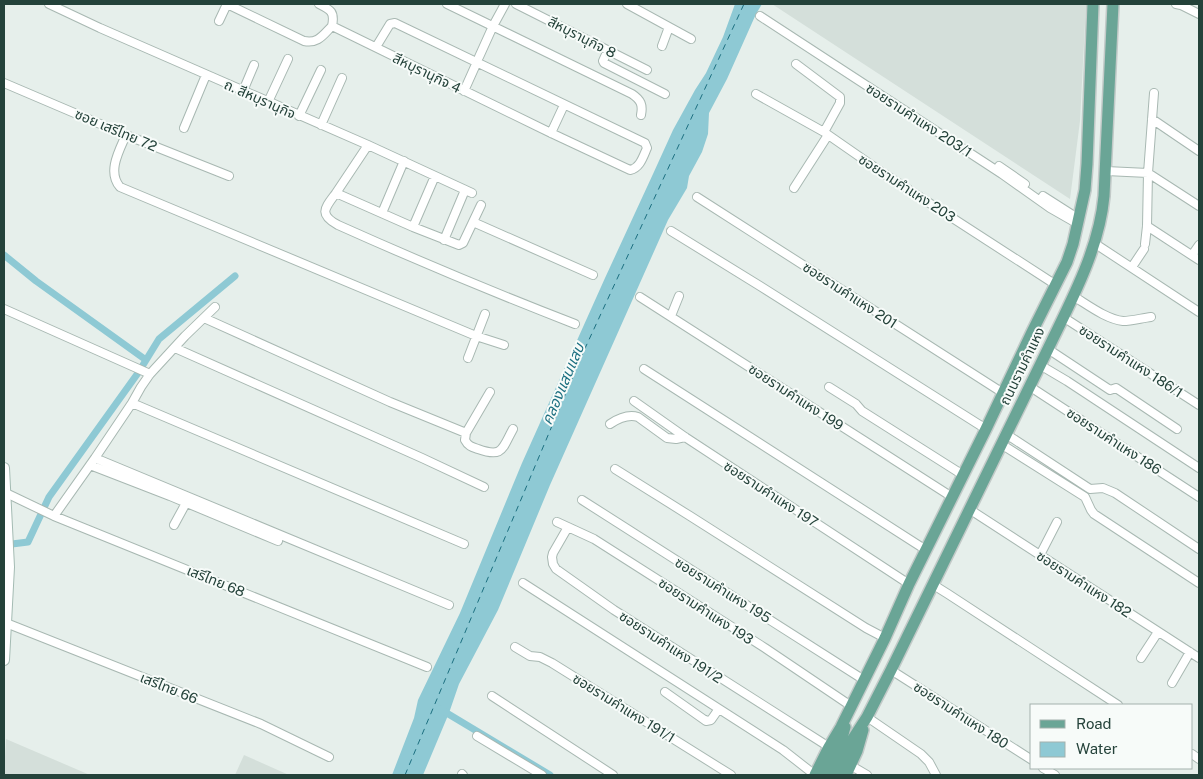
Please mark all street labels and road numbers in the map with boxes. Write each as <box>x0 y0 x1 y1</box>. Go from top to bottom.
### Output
street label: สีหบุรานุกิจ 8 <box>545 13 619 62</box>
street label: สีหบุรานุกิจ 4 <box>390 50 464 97</box>
street label: ถ. สีหบุรานุกิจ <box>221 76 298 123</box>
street label: ซอยรามคำแหง 203/1 <box>863 80 975 160</box>
street label: ซอย เสรีไทย 72 <box>73 105 159 155</box>
street label: ซอยรามคำแหง 203 <box>856 151 959 225</box>
street label: ซอยรามคำแหง 201 <box>800 259 900 331</box>
street label: ซอยรามคำแหง 186/1 <box>1076 321 1186 401</box>
street label: ถนนรามคำแหง <box>996 324 1048 408</box>
street label: ซอยรามคำแหง 199 <box>746 360 847 434</box>
street label: ซอยรามคำแหง 186 <box>1064 404 1165 478</box>
street label: ซอยรามคำแหง 197 <box>721 458 821 530</box>
street label: ซอยรามคำแหง 182 <box>1034 547 1134 621</box>
street label: ซอยรามคำแหง 195 <box>672 554 774 626</box>
street label: เสรีไทย 68 <box>185 562 247 600</box>
street label: ซอยรามคำแหง 193 <box>656 574 757 648</box>
street label: ซอยรามคำแหง 191/2 <box>616 608 726 686</box>
street label: เสรีไทย 66 <box>138 669 200 707</box>
street label: ซอยรามคำแหง 191/1 <box>570 670 678 746</box>
street label: ซอยรามคำแหง 180 <box>911 678 1011 752</box>

